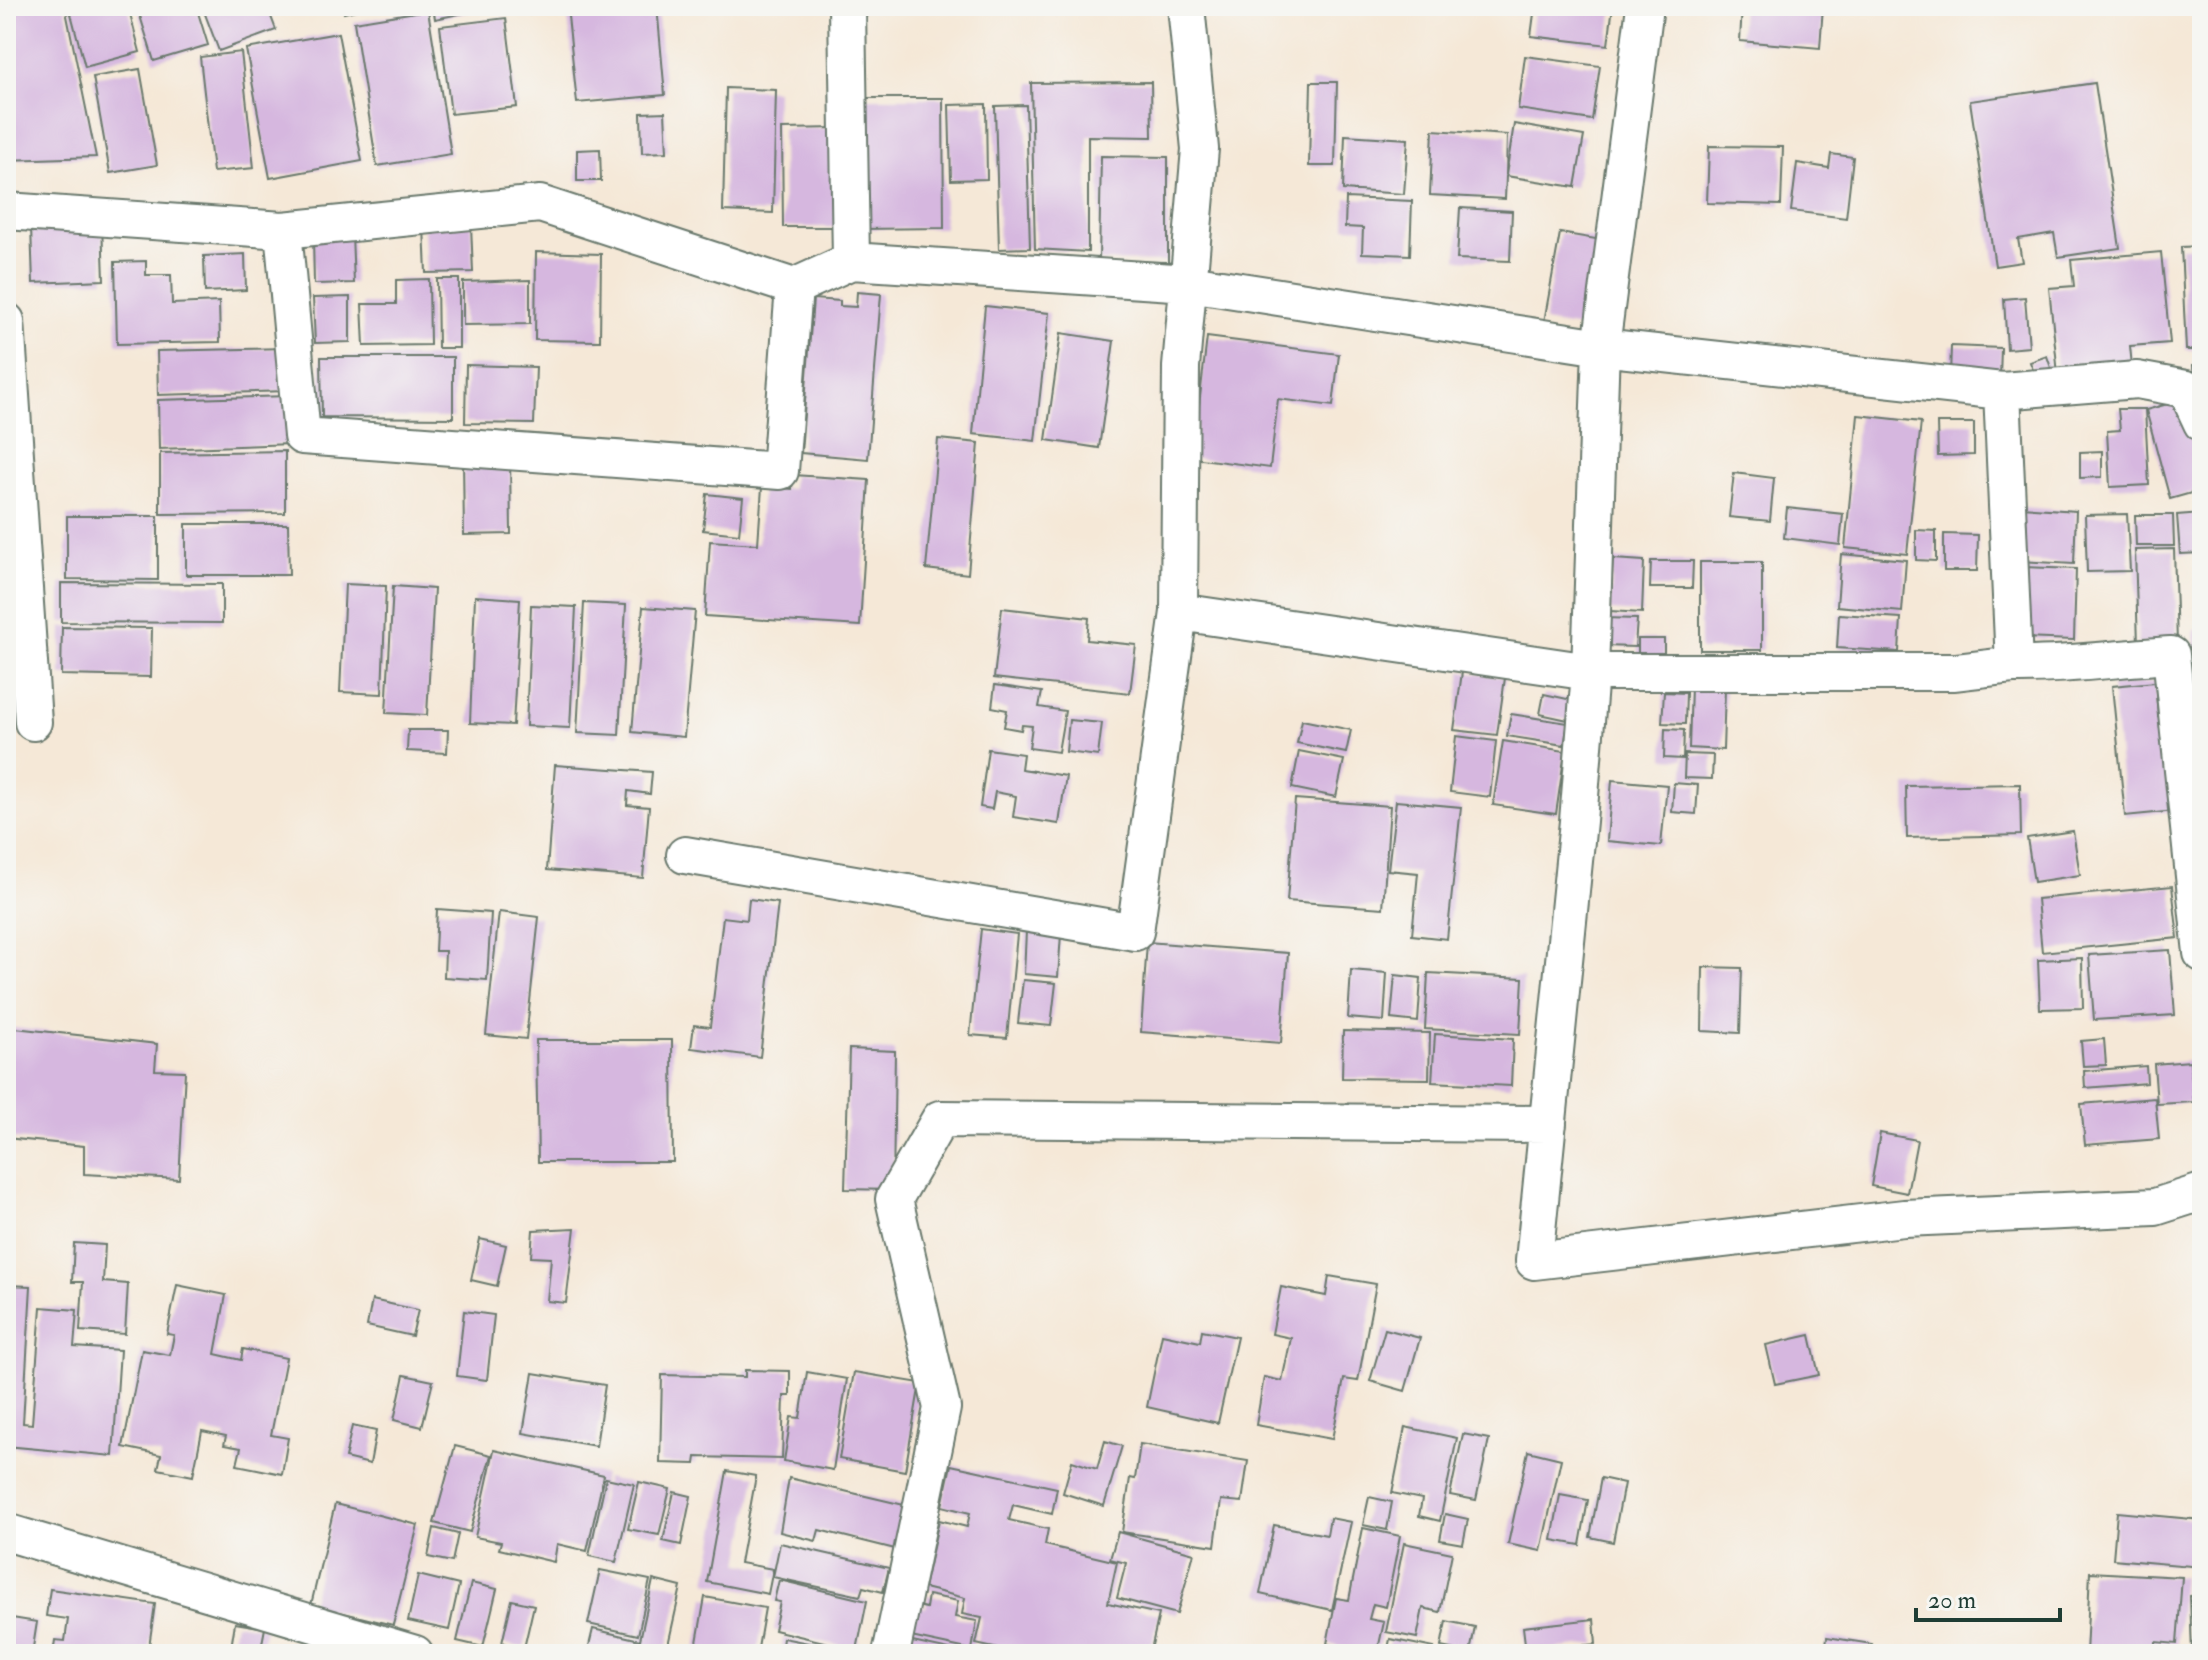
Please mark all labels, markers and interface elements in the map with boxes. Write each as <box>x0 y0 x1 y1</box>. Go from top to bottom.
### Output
scale bar <box>1916 1572 2060 1622</box>
text: 20 m <box>1928 1585 1977 1616</box>

